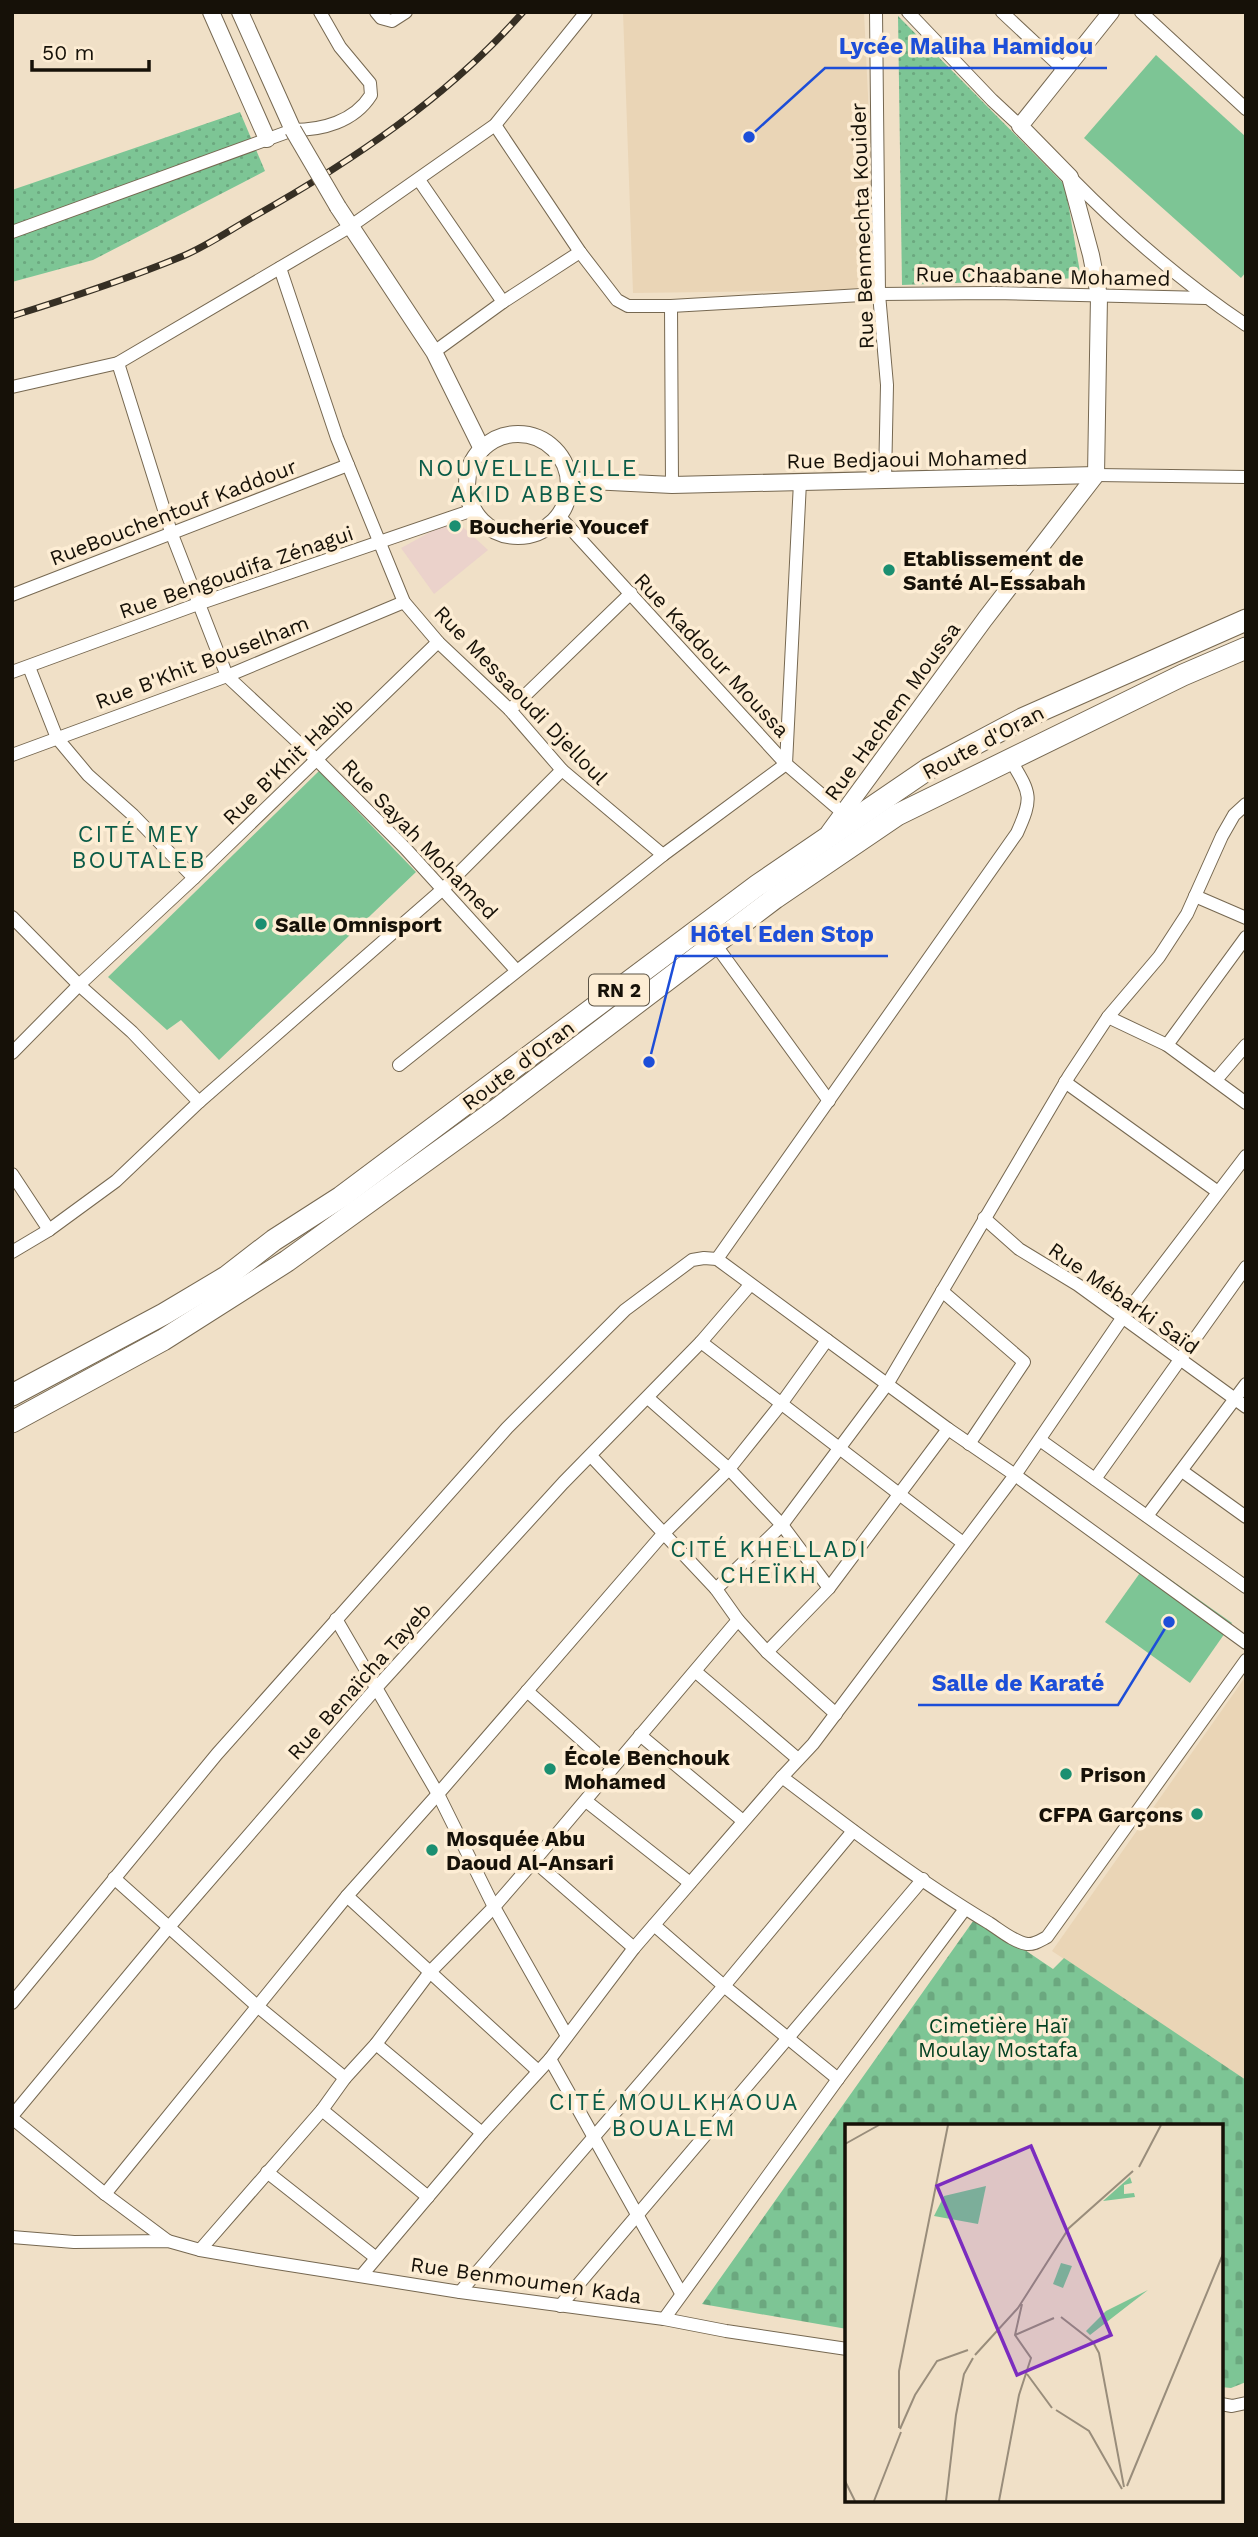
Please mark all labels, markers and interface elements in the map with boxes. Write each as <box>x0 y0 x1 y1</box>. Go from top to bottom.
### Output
callout: Lycée Maliha Hamidou <box>825 24 1107 68</box>
scale bar <box>32 28 149 72</box>
text: Lycée Maliha Hamidou <box>839 33 1093 60</box>
text: 50 m <box>42 40 94 65</box>
street label: Rue Benmechta Kouider <box>845 102 879 350</box>
street label: Rue Chaabane Mohamed <box>915 261 1171 291</box>
street label: Rue Bedjaoui Mohamed <box>786 444 1028 474</box>
street label: RueBouchentouf Kaddour <box>46 453 300 571</box>
district label: NOUVELLE VILLE AKID ABBÈS <box>417 455 639 508</box>
place label: Boucherie Youcef <box>469 514 649 539</box>
marker: Boucherie Youcef <box>447 518 463 534</box>
street label: Rue Bengoudifa Zénagui <box>116 520 356 624</box>
place label: Etablissement de Santé Al-Essabah <box>903 546 1086 595</box>
marker: Etablissement de Santé Al-Essabah <box>881 562 897 578</box>
street label: Rue Kaddour Moussa <box>629 568 795 743</box>
street label: Rue Messaoudi Djelloul <box>429 600 613 790</box>
street label: Rue B'Khit Bouselham <box>92 610 312 714</box>
street label: Rue Hachem Moussa <box>819 617 965 805</box>
street label: Rue B'Khit Habib <box>217 692 359 830</box>
street label: Route d'Oran <box>918 699 1048 785</box>
street label: Rue Sayah Mohamed <box>337 753 503 925</box>
district label: CITÉ MEY BOUTALEB <box>72 821 206 874</box>
place label: Salle Omnisport <box>275 912 442 937</box>
callout: Hôtel Eden Stop <box>676 912 888 956</box>
marker: Salle Omnisport <box>253 916 269 932</box>
text: Hôtel Eden Stop <box>690 921 874 948</box>
road number: RN 2 <box>589 974 649 1006</box>
street label: Route d'Oran <box>457 1015 579 1115</box>
street label: Rue Mébarki Saïd <box>1044 1237 1204 1359</box>
district label: CITÉ KHELLADI CHEÏKH <box>670 1536 868 1589</box>
street label: Rue Benaïcha Tayeb <box>282 1597 436 1765</box>
callout: Salle de Karaté <box>918 1661 1118 1705</box>
text: Salle de Karaté <box>932 1670 1104 1697</box>
place label: École Benchouk Mohamed <box>564 1745 731 1794</box>
marker: École Benchouk Mohamed <box>542 1761 558 1777</box>
place label: Prison <box>1080 1762 1146 1787</box>
marker: Prison <box>1058 1766 1074 1782</box>
place label: CFPA Garçons <box>1039 1802 1183 1827</box>
marker: CFPA Garçons <box>1189 1806 1205 1822</box>
place label: Mosquée Abu Daoud Al-Ansari <box>446 1826 614 1875</box>
marker: Mosquée Abu Daoud Al-Ansari <box>424 1842 440 1858</box>
park label: Cimetière Haï Moulay Mostafa <box>918 2013 1078 2062</box>
district label: CITÉ MOULKHAOUA BOUALEM <box>549 2089 799 2142</box>
inset map <box>845 2124 1223 2502</box>
street label: Rue Benmoumen Kada <box>409 2251 643 2309</box>

